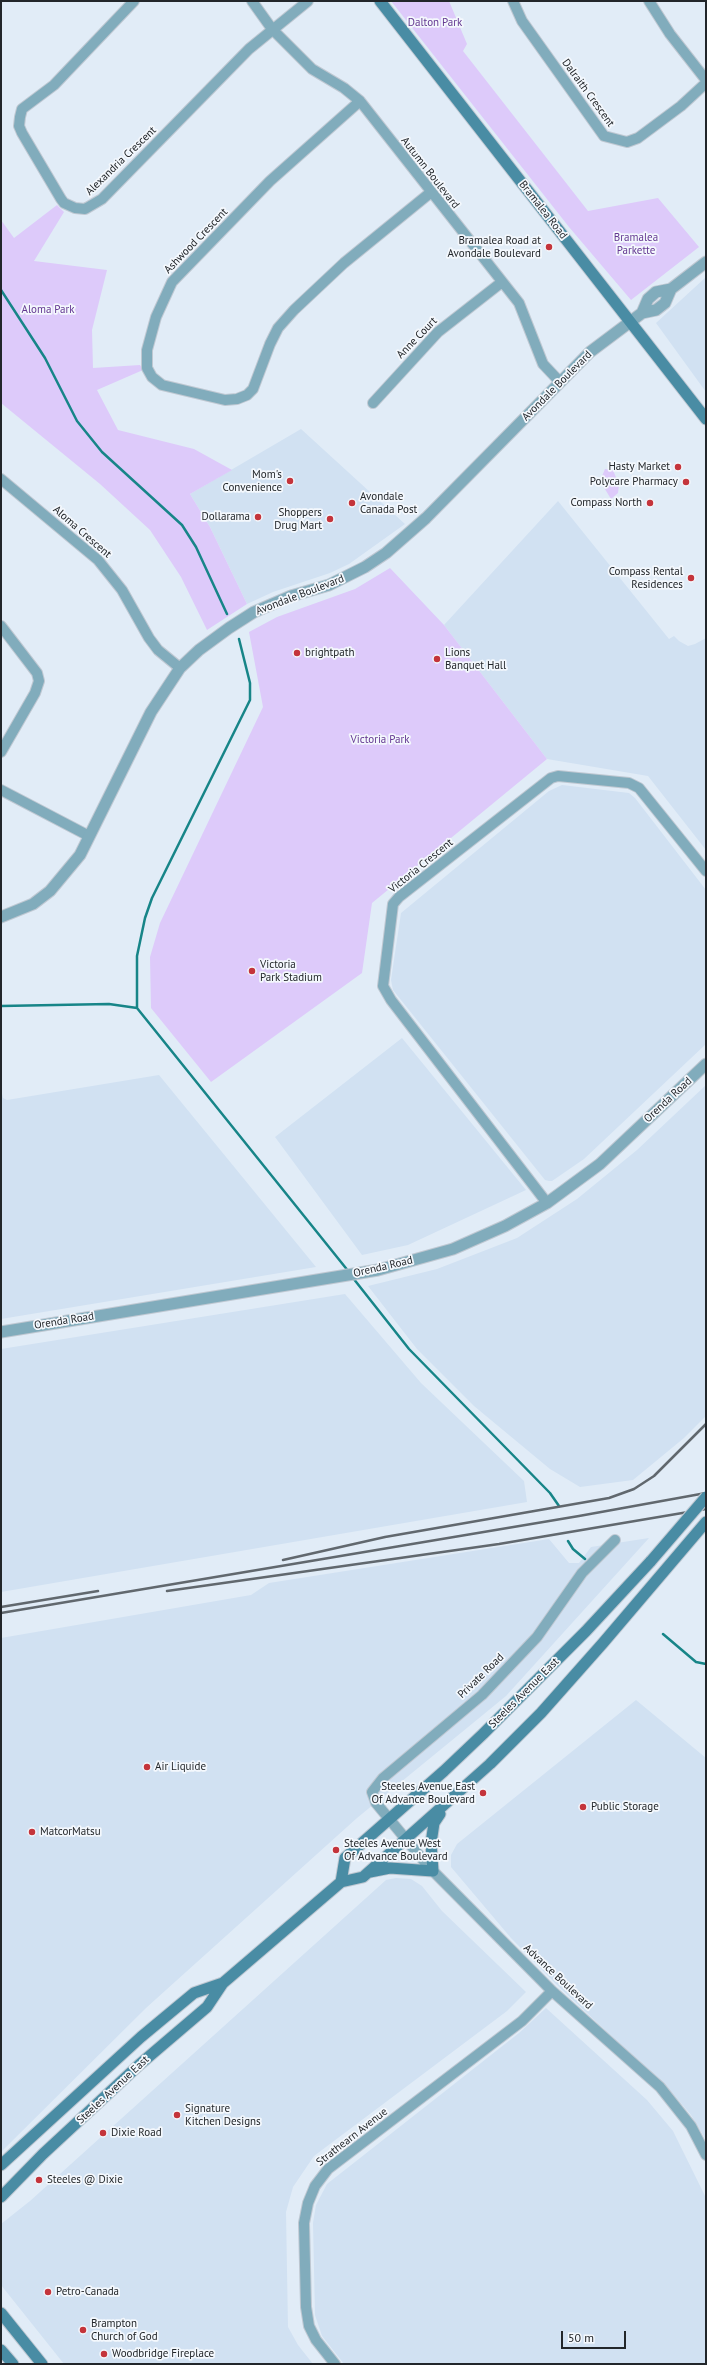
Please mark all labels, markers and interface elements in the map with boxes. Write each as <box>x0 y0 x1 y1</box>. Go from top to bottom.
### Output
park label: Dalton Park <box>408 16 462 30</box>
street label: Dalraith Crescent <box>559 56 617 130</box>
street label: Alexandria Crescent <box>83 124 159 198</box>
street label: Autumn Boulevard <box>398 135 462 211</box>
street label: Bramalea Road <box>516 178 570 242</box>
street label: Ashwood Crescent <box>161 206 231 276</box>
park label: Bramalea Parkette <box>614 231 658 257</box>
place label: Bramalea Road at Avondale Boulevard <box>448 234 541 260</box>
marker: Bramalea Road at Avondale Boulevard <box>544 242 554 252</box>
park label: Aloma Park <box>21 303 75 317</box>
street label: Anne Court <box>394 315 440 361</box>
street label: Avondale Boulevard <box>519 348 595 424</box>
place label: Hasty Market <box>608 460 670 474</box>
marker: Hasty Market <box>673 462 683 472</box>
place label: Mom's Convenience <box>223 468 282 494</box>
place label: Polycare Pharmacy <box>590 475 678 489</box>
marker: Mom's Convenience <box>285 476 295 486</box>
marker: Polycare Pharmacy <box>681 477 691 487</box>
place label: Avondale Canada Post <box>360 490 417 516</box>
place label: Compass North <box>571 496 642 510</box>
marker: Avondale Canada Post <box>347 498 357 508</box>
marker: Compass North <box>645 498 655 508</box>
street label: Aloma Crescent <box>50 503 114 561</box>
place label: Shoppers Drug Mart <box>274 506 322 532</box>
place label: Dollarama <box>201 510 250 524</box>
marker: Dollarama <box>253 512 263 522</box>
marker: Shoppers Drug Mart <box>325 514 335 524</box>
place label: Compass Rental Residences <box>609 565 683 591</box>
street label: Avondale Boulevard <box>254 572 346 618</box>
marker: Compass Rental Residences <box>686 573 696 583</box>
place label: brightpath <box>305 646 354 660</box>
place label: Lions Banquet Hall <box>445 646 506 672</box>
marker: brightpath <box>292 648 302 658</box>
marker: Lions Banquet Hall <box>432 654 442 664</box>
park label: Victoria Park <box>351 733 409 747</box>
street label: Victoria Crescent <box>386 836 456 896</box>
place label: Victoria Park Stadium <box>260 958 322 984</box>
marker: Victoria Park Stadium <box>247 966 257 976</box>
street label: Orenda Road <box>641 1075 695 1125</box>
street label: Orenda Road <box>352 1254 414 1280</box>
street label: Orenda Road <box>33 1310 95 1332</box>
street label: Private Road <box>455 1651 507 1701</box>
street label: Steeles Avenue East <box>486 1655 562 1731</box>
place label: Air Liquide <box>155 1760 206 1774</box>
marker: Air Liquide <box>142 1762 152 1772</box>
place label: Steeles Avenue East Of Advance Boulevard <box>371 1780 475 1806</box>
marker: Steeles Avenue East Of Advance Boulevard <box>478 1788 488 1798</box>
place label: Public Storage <box>591 1800 659 1814</box>
marker: Public Storage <box>578 1802 588 1812</box>
place label: MatcorMatsu <box>40 1825 101 1839</box>
marker: MatcorMatsu <box>27 1827 37 1837</box>
place label: Steeles Avenue West Of Advance Boulevard <box>344 1837 448 1863</box>
marker: Steeles Avenue West Of Advance Boulevard <box>331 1845 341 1855</box>
street label: Advance Boulevard <box>521 1942 595 2012</box>
street label: Steeles Avenue East <box>74 2053 152 2127</box>
place label: Signature Kitchen Designs <box>185 2102 261 2128</box>
street label: Strathearn Avenue <box>314 2105 390 2169</box>
marker: Signature Kitchen Designs <box>172 2110 182 2120</box>
place label: Dixie Road <box>111 2126 162 2140</box>
marker: Dixie Road <box>98 2128 108 2138</box>
place label: Steeles @ Dixie <box>47 2173 123 2187</box>
marker: Steeles @ Dixie <box>34 2175 44 2185</box>
place label: Petro-Canada <box>56 2285 119 2299</box>
marker: Petro-Canada <box>43 2287 53 2297</box>
place label: Brampton Church of God <box>91 2317 158 2343</box>
scale bar <box>563 2323 628 2349</box>
marker: Brampton Church of God <box>78 2325 88 2335</box>
text: 50 m <box>568 2330 594 2345</box>
place label: Woodbridge Fireplace <box>112 2347 214 2361</box>
marker: Woodbridge Fireplace <box>99 2349 109 2359</box>

